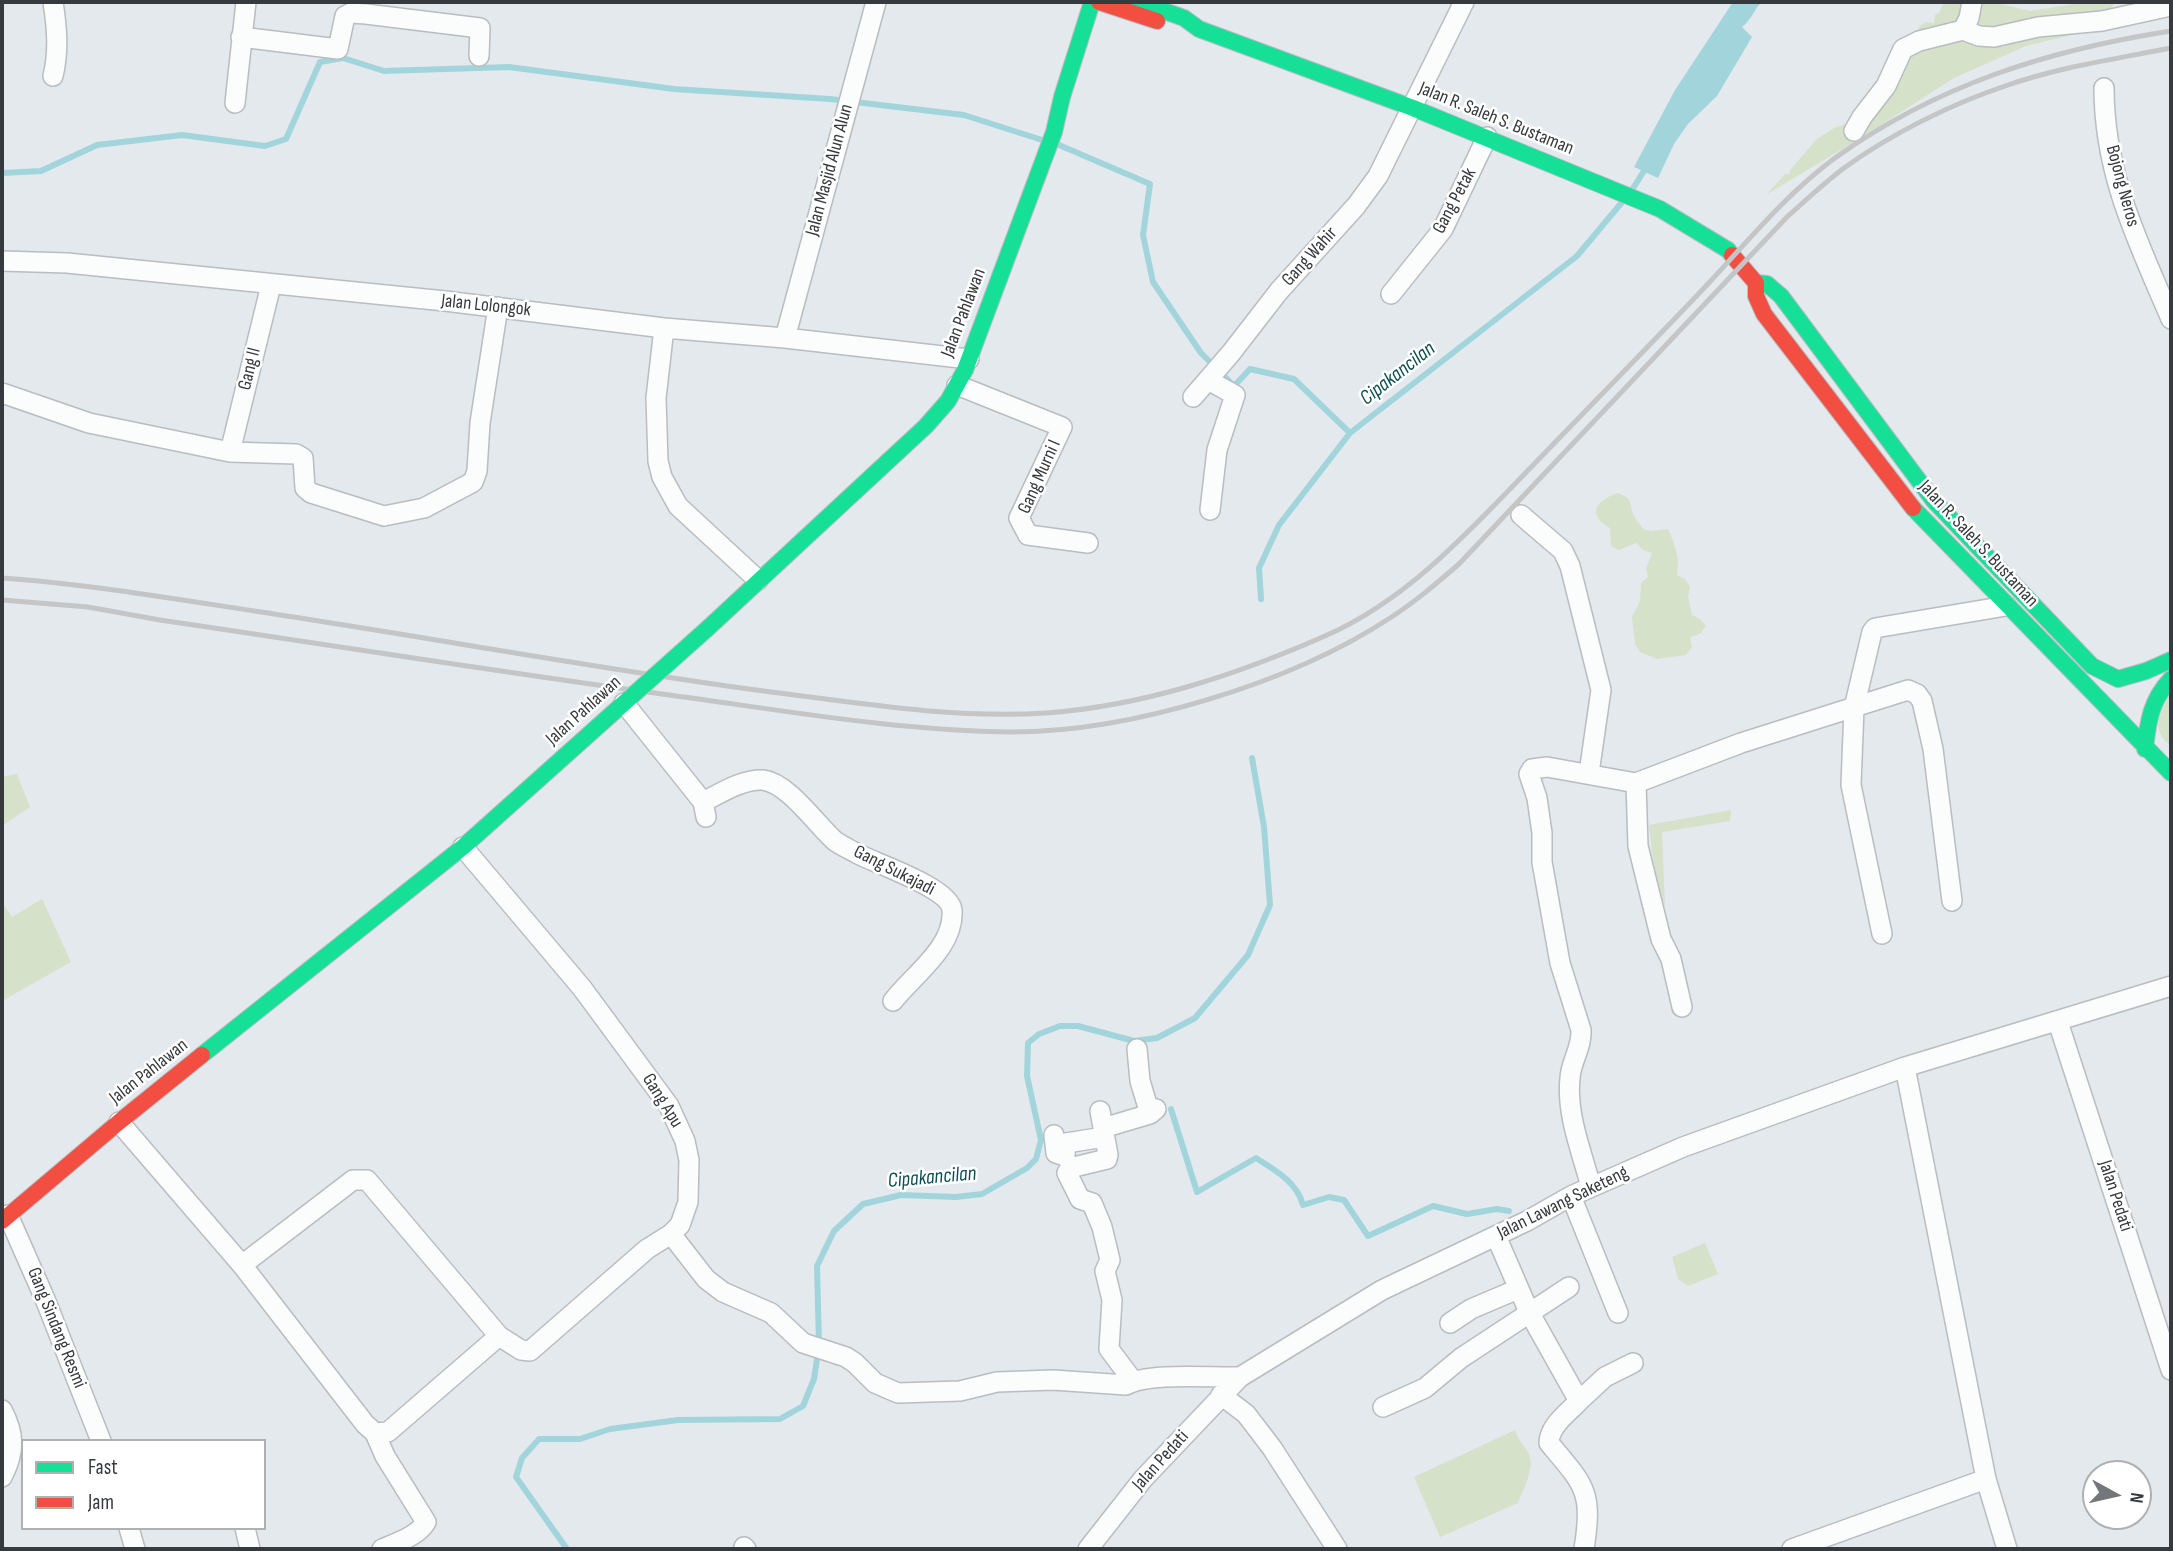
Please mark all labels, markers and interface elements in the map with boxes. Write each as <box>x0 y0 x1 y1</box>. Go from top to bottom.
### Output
street label: Jalan R. Saleh S. Bustaman <box>1415 78 1577 160</box>
street label: Jalan Masjid Alun Alun <box>801 102 859 238</box>
street label: Bojong Neros <box>2100 143 2144 229</box>
street label: Gang Petak <box>1428 164 1482 238</box>
street label: Gang Wahir <box>1278 223 1342 291</box>
street label: Jalan Pahlawan <box>937 265 991 361</box>
street label: Jalan Lolongok <box>440 290 532 322</box>
water label: Cipakancilan <box>1355 337 1441 411</box>
street label: Gang II <box>234 345 266 393</box>
street label: Gang Murni I <box>1014 436 1066 518</box>
street label: Jalan R. Saleh S. Bustaman <box>1913 476 2043 612</box>
street label: Jalan Pahlawan <box>542 671 626 751</box>
street label: Gang Sukajadi <box>850 841 938 901</box>
street label: Jalan Pahlawan <box>105 1034 193 1110</box>
street label: Gang Apu <box>637 1070 687 1132</box>
street label: Jalan Pedati <box>2093 1158 2137 1234</box>
street label: Jalan Lawang Saketeng <box>1494 1161 1632 1245</box>
water label: Cipakancilan <box>887 1162 977 1194</box>
street label: Gang Sindang Resmi <box>21 1264 91 1392</box>
street label: Jalan Pedati <box>1128 1426 1194 1496</box>
legend <box>21 1439 266 1530</box>
text: Fast <box>88 1455 118 1480</box>
north arrow <box>2082 1460 2152 1530</box>
text: Jam <box>88 1490 114 1515</box>
text: N <box>2124 1491 2148 1504</box>

